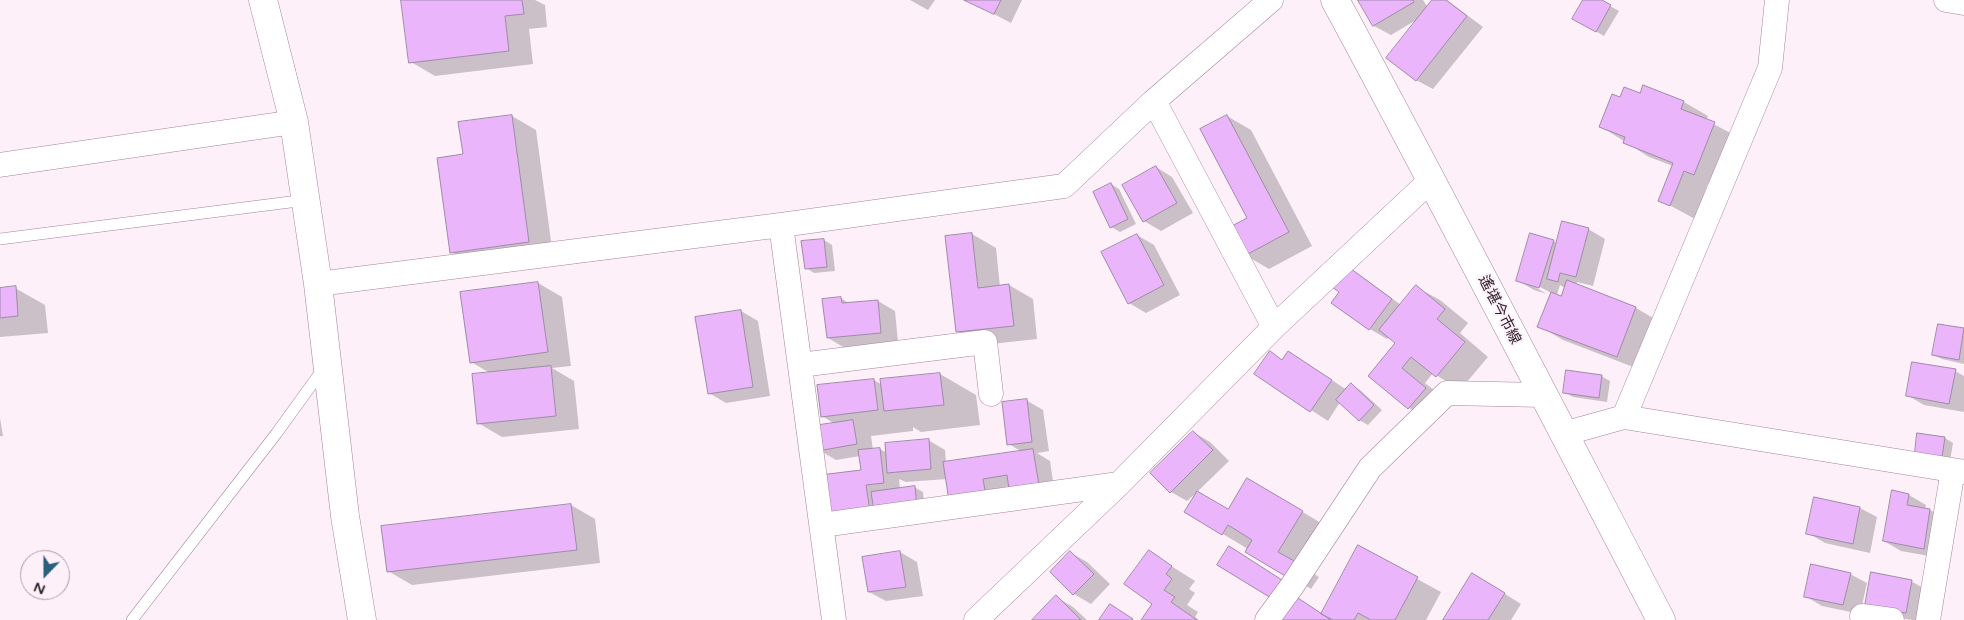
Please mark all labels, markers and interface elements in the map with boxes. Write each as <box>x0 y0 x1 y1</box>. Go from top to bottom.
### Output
street label: 遙堪今市線 <box>1474 273 1524 347</box>
north arrow <box>20 550 70 600</box>
text: N <box>31 578 48 598</box>

